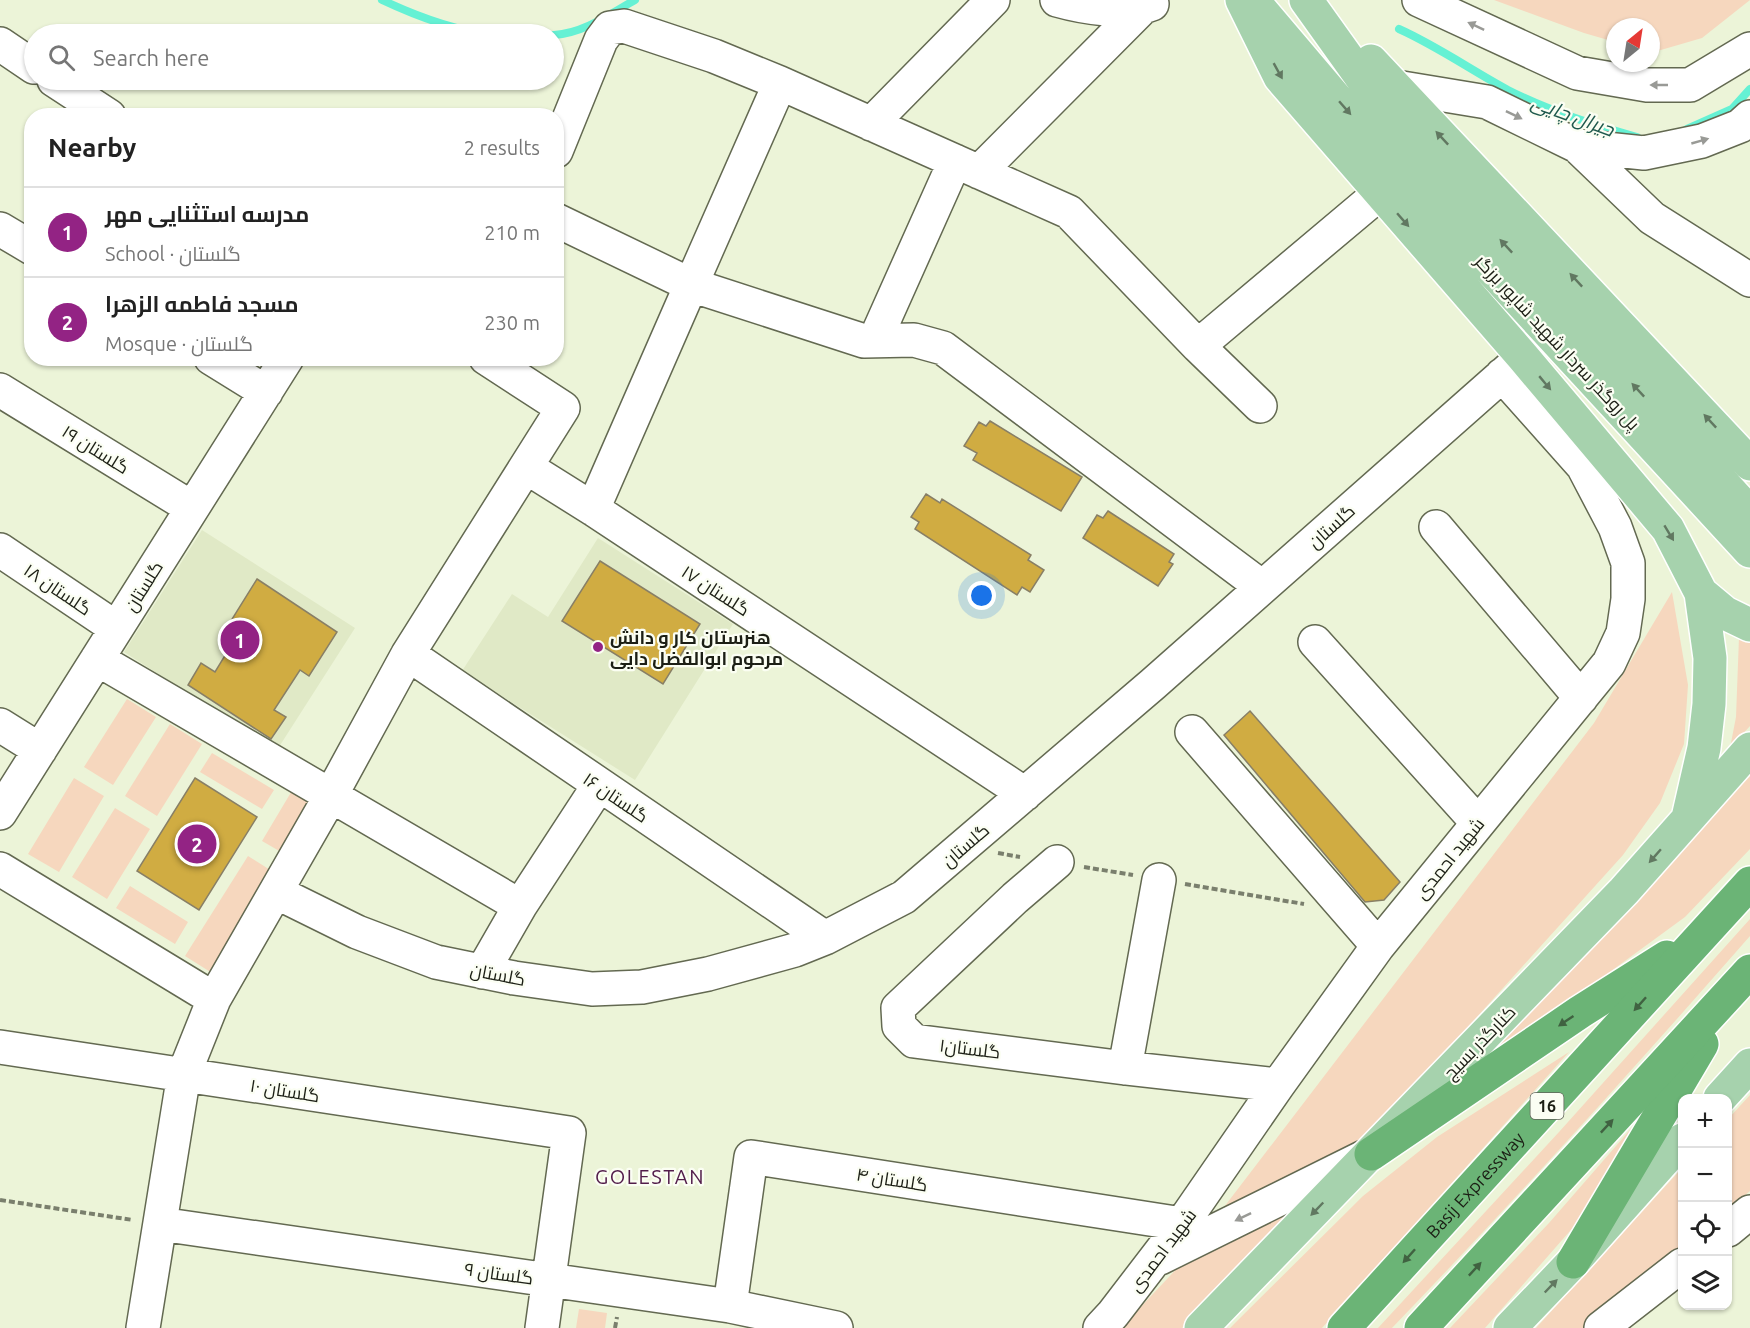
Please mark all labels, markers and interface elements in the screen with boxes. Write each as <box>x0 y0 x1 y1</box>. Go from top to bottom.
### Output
north arrow <box>1606 18 1660 72</box>
one-way arrow <box>1467 22 1484 31</box>
search box <box>24 24 564 90</box>
icon: search <box>45 41 78 74</box>
text: Search here <box>93 45 209 70</box>
one-way arrow <box>1273 63 1283 80</box>
one-way arrow <box>1650 80 1669 90</box>
water label: جیرال چایی <box>1527 89 1618 144</box>
one-way arrow <box>1338 100 1351 115</box>
one-way arrow <box>1505 110 1522 120</box>
one-way arrow <box>1436 131 1449 146</box>
text: Nearby <box>48 133 136 162</box>
text: 2 results <box>464 136 540 159</box>
one-way arrow <box>1691 136 1709 145</box>
text: مدرسه استثنایی مهر <box>105 201 309 226</box>
one-way arrow <box>1397 212 1410 228</box>
text: 1 <box>62 221 73 244</box>
text: 210 m <box>484 221 540 244</box>
one-way arrow <box>1499 239 1513 254</box>
text: School · گلستان <box>105 242 241 265</box>
street label: پل روگذر سردار شهید شاپور برزگر <box>1469 250 1644 436</box>
one-way arrow <box>1569 272 1583 287</box>
text: مسجد فاطمه الزهرا <box>105 291 299 316</box>
text: 2 <box>62 311 73 334</box>
text: 230 m <box>484 311 540 334</box>
text: Mosque · گلستان <box>105 332 253 355</box>
one-way arrow <box>1538 375 1551 390</box>
one-way arrow <box>1632 383 1645 398</box>
one-way arrow <box>1703 415 1717 429</box>
street label: گلستان ۱۹ <box>58 421 133 479</box>
street label: گلستان <box>1304 500 1360 554</box>
one-way arrow <box>1664 525 1675 541</box>
street label: گلستان <box>120 557 168 616</box>
street label: گلستان ۱۸ <box>20 559 95 620</box>
street label: گلستان ۱۷ <box>677 561 754 621</box>
your location <box>967 581 996 610</box>
pin: 1 <box>220 618 260 662</box>
place label: هنرستان کار و دانش مرحوم ابوالفضل دایی <box>610 627 783 671</box>
marker: هنرستان کار و دانش مرحوم ابوالفضل دایی <box>591 640 605 654</box>
street label: گلستان ۱۶ <box>579 768 652 828</box>
street label: شهید احمدی <box>1410 813 1489 904</box>
street label: گلستان <box>937 819 994 872</box>
pin: 2 <box>178 822 216 866</box>
one-way arrow <box>1649 848 1662 863</box>
street label: گلستان <box>468 959 527 991</box>
one-way arrow <box>1634 996 1647 1011</box>
street label: کنارگذر بسیج <box>1439 1001 1521 1085</box>
one-way arrow <box>1558 1015 1574 1026</box>
street label: گلستان۱ <box>938 1034 1002 1064</box>
street label: گلستان ۱۰ <box>249 1075 321 1107</box>
road number: 16 <box>1530 1093 1564 1119</box>
map controls <box>1678 1094 1732 1310</box>
button: + <box>1678 1094 1732 1148</box>
one-way arrow <box>1600 1119 1613 1134</box>
street label: Basij Expressway <box>1422 1128 1528 1241</box>
button: − <box>1678 1148 1732 1202</box>
street label: گلستان ۴ <box>855 1164 929 1196</box>
district label: GOLESTAN <box>595 1165 705 1188</box>
one-way arrow <box>1310 1202 1324 1217</box>
button: locate <box>1678 1202 1732 1256</box>
street label: شهید احمدی <box>1124 1205 1201 1297</box>
one-way arrow <box>1235 1213 1252 1222</box>
one-way arrow <box>1402 1249 1416 1264</box>
button: layers <box>1678 1256 1732 1310</box>
street label: گلستان ۹ <box>463 1258 535 1290</box>
one-way arrow <box>1468 1262 1482 1277</box>
one-way arrow <box>1544 1278 1558 1293</box>

